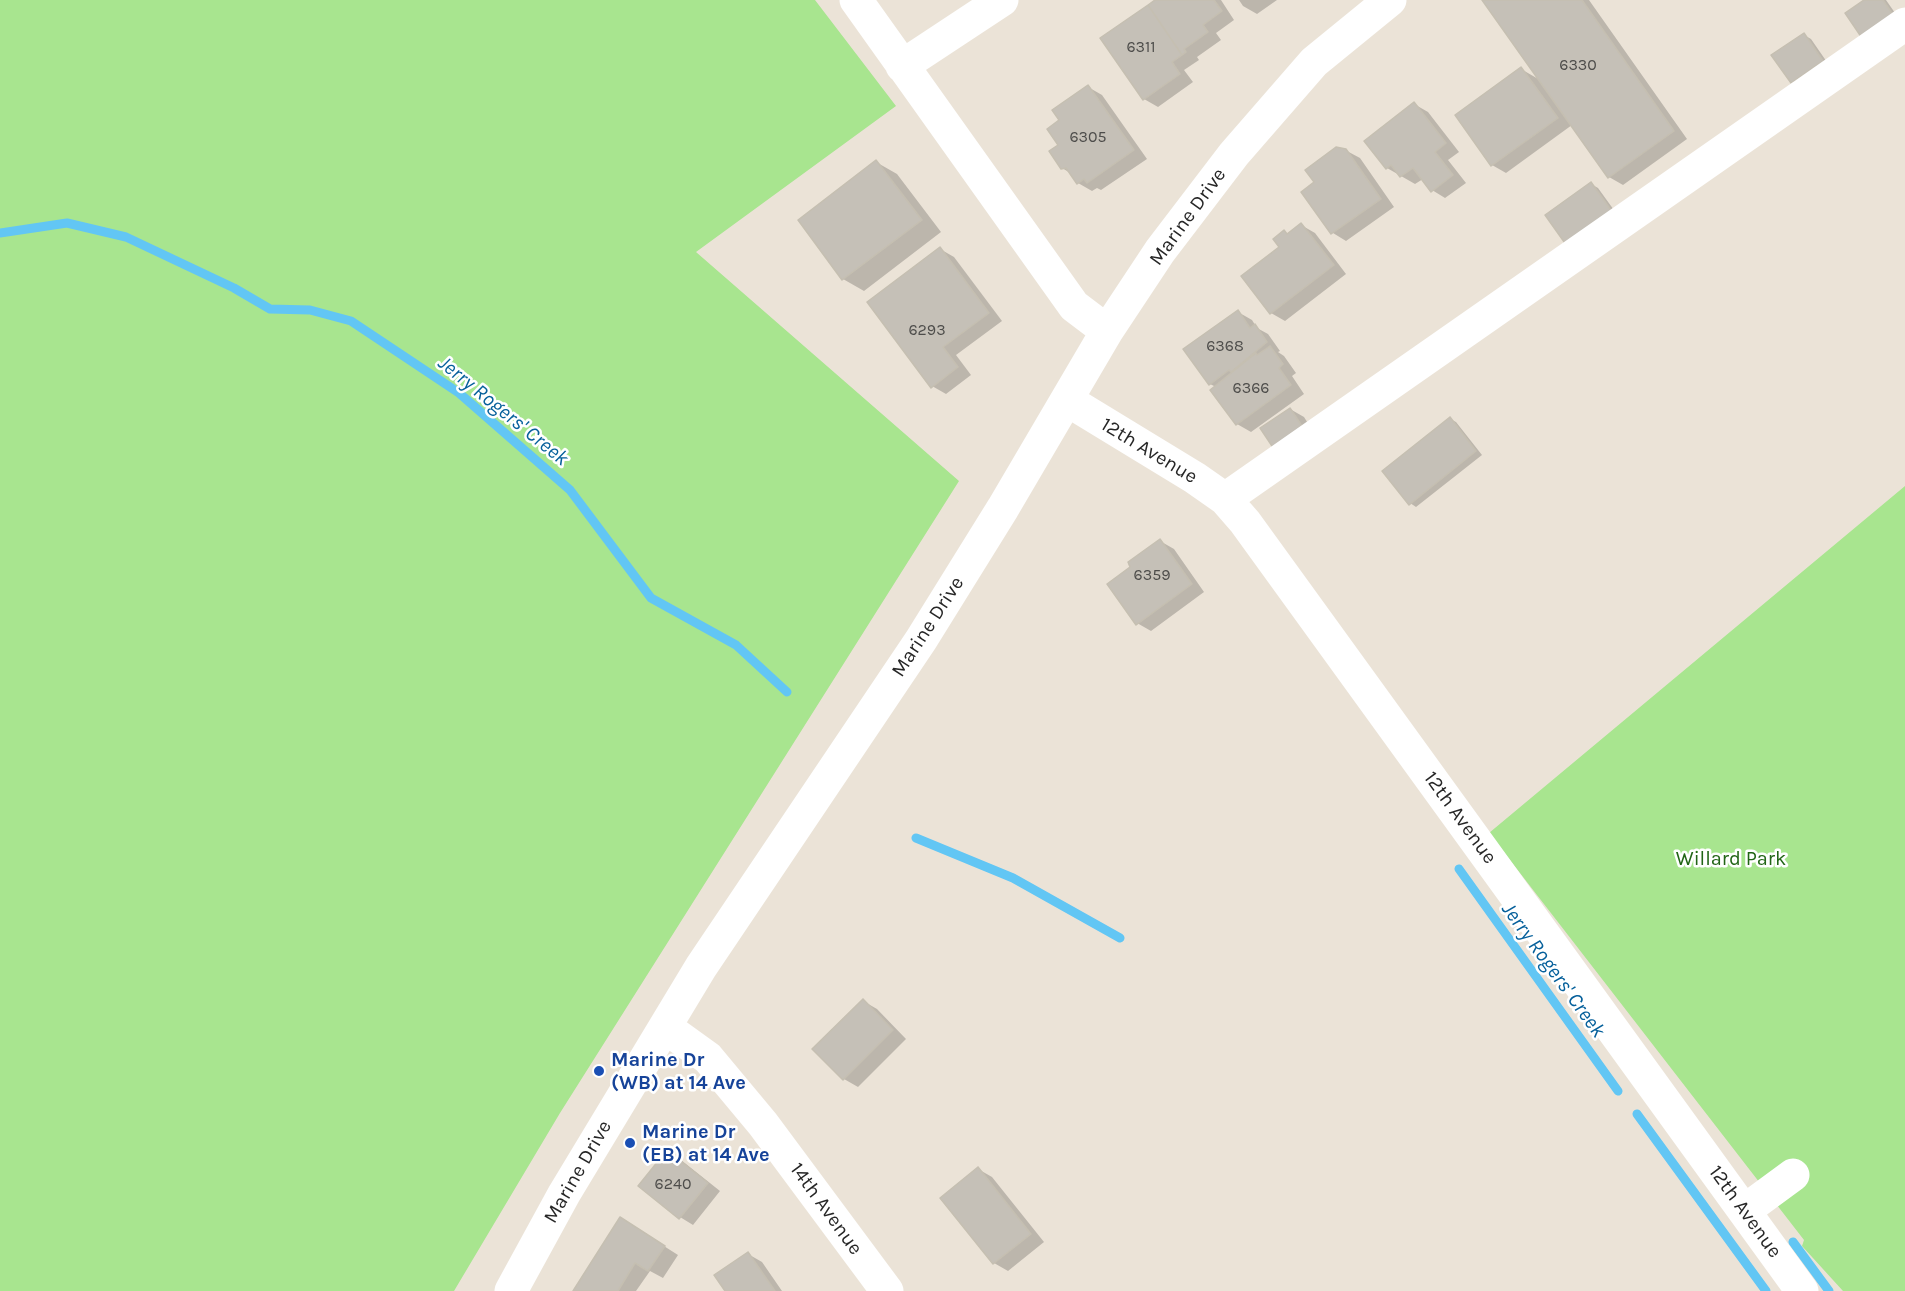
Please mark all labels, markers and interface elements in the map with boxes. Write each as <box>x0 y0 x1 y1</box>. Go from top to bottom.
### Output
house number: 6311 <box>1126 37 1156 57</box>
house number: 6330 <box>1559 55 1597 75</box>
house number: 6305 <box>1069 127 1107 147</box>
street label: Marine Drive <box>1145 163 1231 271</box>
house number: 6293 <box>908 320 946 340</box>
house number: 6368 <box>1206 336 1244 356</box>
water label: Jerry Rogers' Creek <box>433 351 573 471</box>
house number: 6366 <box>1233 378 1269 398</box>
street label: 12th Avenue <box>1096 413 1202 489</box>
house number: 6359 <box>1134 565 1170 585</box>
street label: Marine Drive <box>887 572 969 682</box>
street label: 12th Avenue <box>1418 767 1502 869</box>
park label: Willard Park <box>1676 847 1786 871</box>
water label: Jerry Rogers' Creek <box>1496 898 1610 1042</box>
place label: Marine Dr (WB) at 14 Ave <box>611 1048 746 1095</box>
marker: Marine Dr (WB) at 14 Ave <box>592 1064 606 1078</box>
street label: Marine Drive <box>539 1116 617 1228</box>
place label: Marine Dr (EB) at 14 Ave <box>642 1120 770 1167</box>
marker: Marine Dr (EB) at 14 Ave <box>623 1136 637 1150</box>
street label: 14th Avenue <box>785 1158 867 1260</box>
street label: 12th Avenue <box>1703 1161 1787 1263</box>
house number: 6240 <box>655 1174 691 1194</box>

